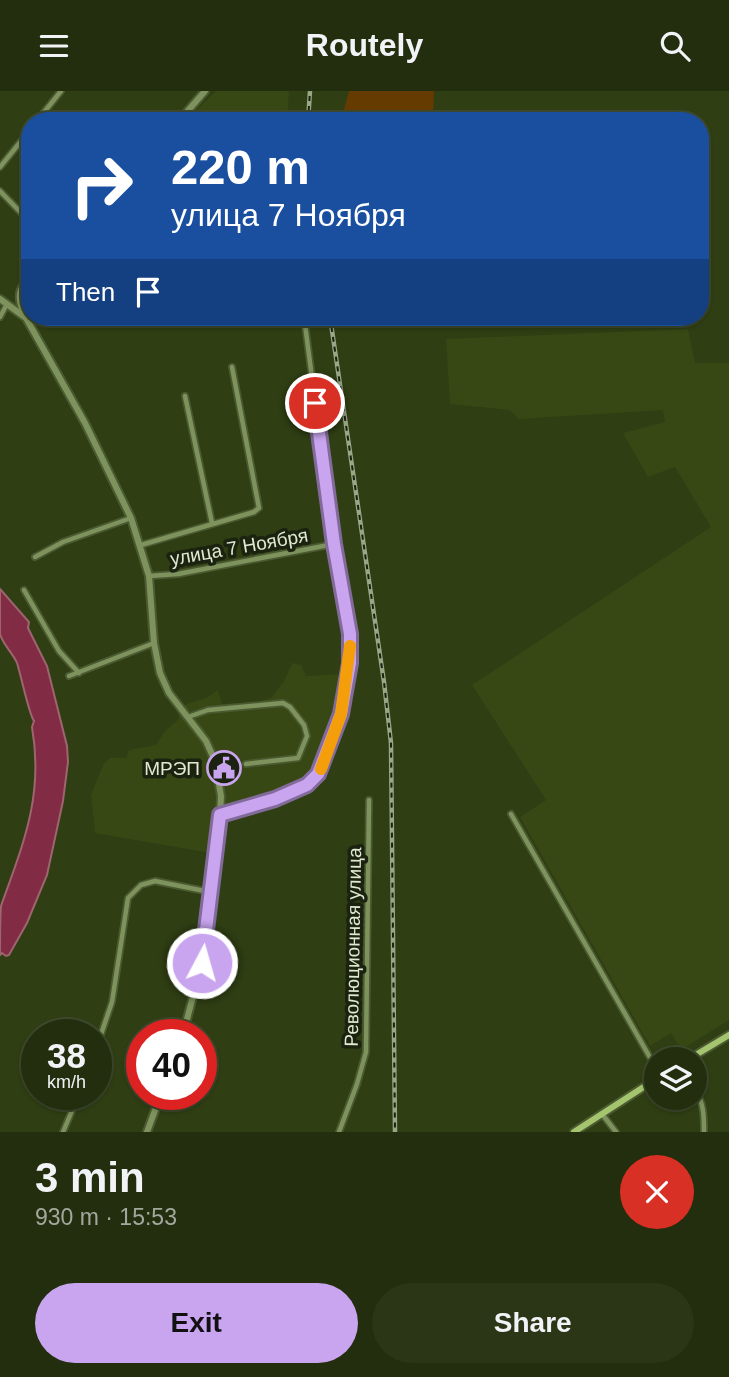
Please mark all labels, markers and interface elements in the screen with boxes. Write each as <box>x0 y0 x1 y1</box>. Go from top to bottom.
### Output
icon: menu <box>35 27 73 65</box>
text: Routely <box>306 27 423 63</box>
icon: search <box>656 27 694 65</box>
icon: right <box>56 140 147 231</box>
text: 220 m <box>171 140 310 194</box>
text: улица 7 Ноября <box>171 197 406 233</box>
icon: arrive <box>129 273 167 311</box>
text: Then <box>56 277 115 307</box>
pin <box>285 373 345 433</box>
icon: arrive <box>296 384 334 422</box>
street label: улица 7 Ноября <box>169 525 309 569</box>
public building icon: МРЭП <box>205 749 243 787</box>
place label: МРЭП <box>144 758 200 779</box>
street label: Революционная улица <box>341 847 365 1047</box>
position arrow <box>165 926 239 1000</box>
speed limit sign: 40 <box>126 1019 217 1110</box>
text: 38 <box>47 1036 86 1075</box>
map controls <box>644 1047 707 1110</box>
button: layers <box>644 1047 707 1110</box>
text: km/h <box>47 1072 86 1092</box>
text: 3 min <box>35 1154 145 1201</box>
button: close <box>620 1155 694 1229</box>
text: 930 m · 15:53 <box>35 1204 177 1230</box>
button: Exit <box>35 1283 358 1363</box>
button: Share <box>372 1283 694 1363</box>

